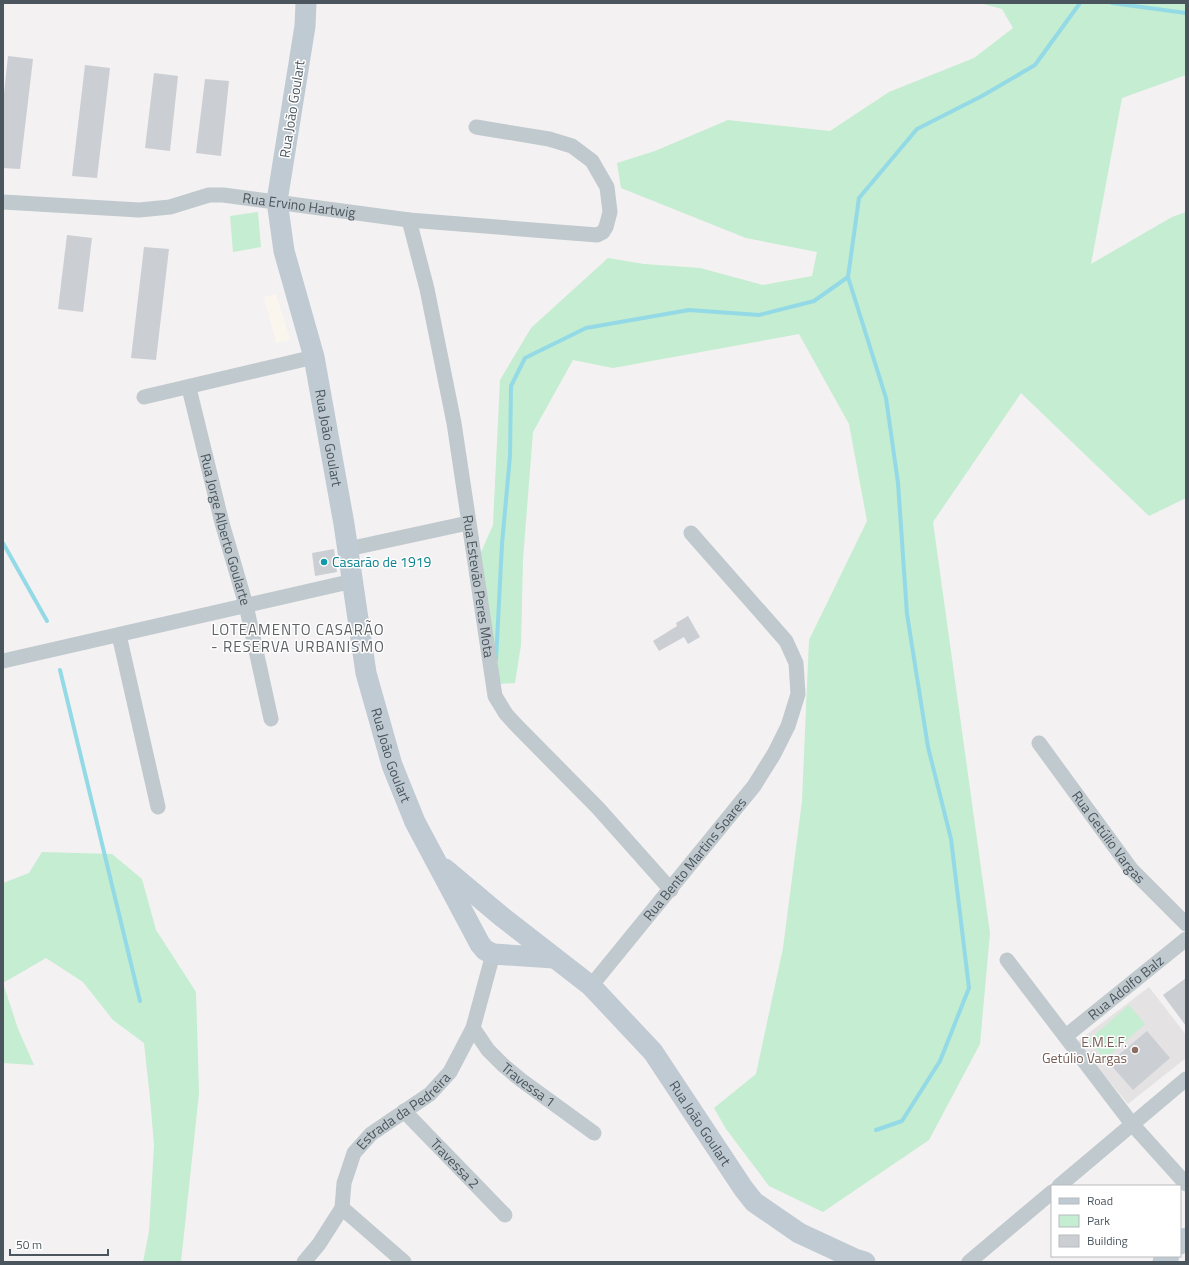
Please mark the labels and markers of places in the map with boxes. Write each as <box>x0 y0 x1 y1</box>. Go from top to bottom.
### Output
place label: Casarão de 1919 <box>332 551 432 572</box>
marker: Casarão de 1919 <box>319 557 329 567</box>
place label: E.M.E.F. Getúlio Vargas <box>1042 1031 1127 1068</box>
marker: E.M.E.F. Getúlio Vargas <box>1130 1045 1140 1055</box>

